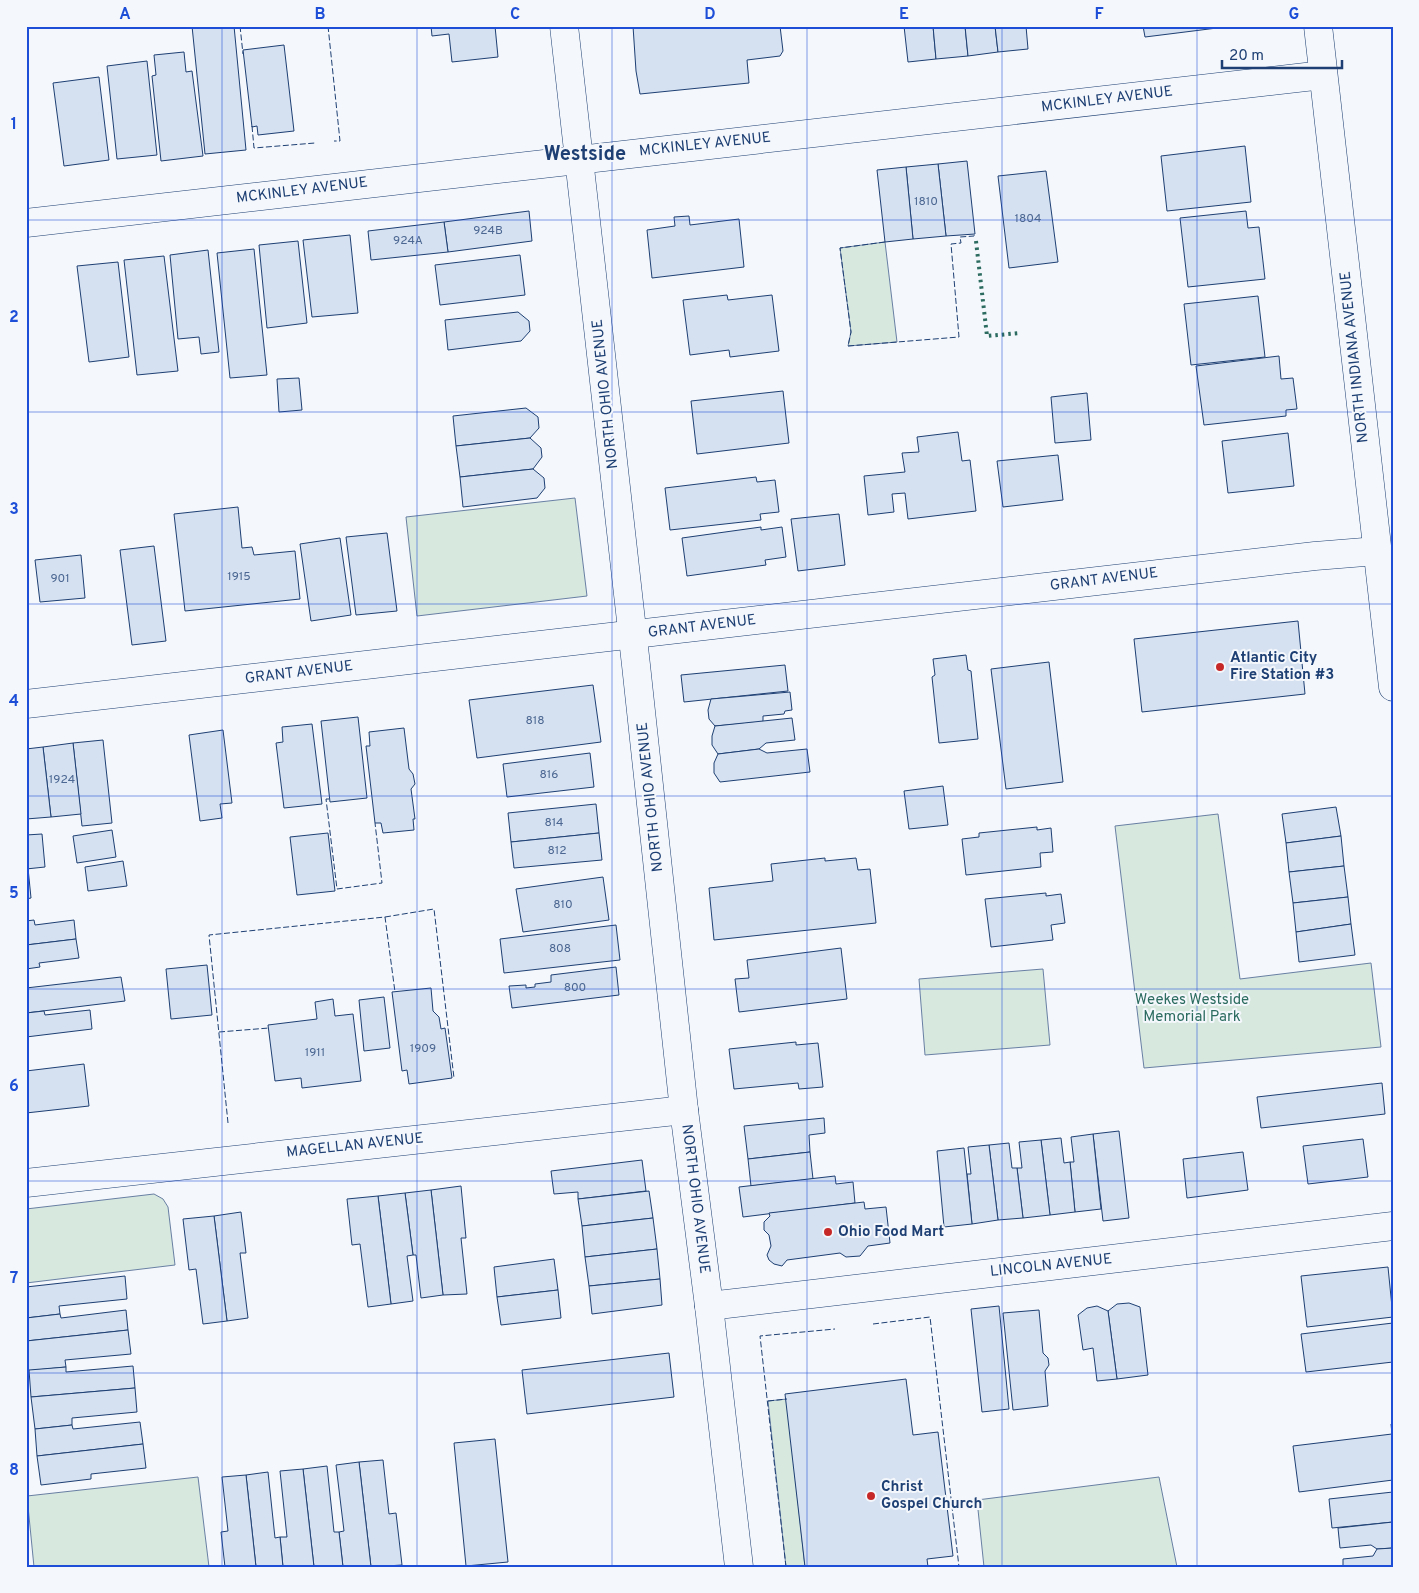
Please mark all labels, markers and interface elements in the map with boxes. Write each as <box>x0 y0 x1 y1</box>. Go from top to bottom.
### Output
text: A <box>119 5 131 25</box>
text: B <box>314 5 326 25</box>
text: C <box>510 5 520 25</box>
text: D <box>704 5 716 25</box>
text: E <box>899 5 909 25</box>
text: F <box>1094 5 1104 25</box>
text: G <box>1289 5 1299 25</box>
scale bar <box>1222 38 1342 70</box>
text: 20 m <box>1229 47 1264 66</box>
street label: MCKINLEY AVENUE <box>1040 82 1174 118</box>
text: 1 <box>11 115 17 135</box>
street label: MCKINLEY AVENUE <box>638 129 772 161</box>
district label: Westside <box>544 142 626 168</box>
street label: MCKINLEY AVENUE <box>235 173 369 209</box>
house number: 1810 <box>914 194 938 210</box>
house number: 1804 <box>1015 211 1041 227</box>
house number: 924B <box>473 223 503 239</box>
house number: 924A <box>393 233 423 249</box>
street label: NORTH INDIANA AVENUE <box>1337 270 1373 444</box>
text: 2 <box>9 308 19 328</box>
street label: NORTH OHIO AVENUE <box>589 318 623 470</box>
text: 3 <box>9 500 19 520</box>
street label: GRANT AVENUE <box>1049 564 1159 596</box>
house number: 1915 <box>227 569 251 585</box>
house number: 901 <box>50 571 70 587</box>
street label: GRANT AVENUE <box>647 611 757 643</box>
place label: Atlantic City Fire Station #3 <box>1230 649 1334 685</box>
street label: GRANT AVENUE <box>244 657 354 689</box>
marker: Atlantic City Fire Station #3 <box>1214 661 1226 673</box>
text: 4 <box>9 692 19 712</box>
house number: 818 <box>525 713 545 729</box>
street label: NORTH OHIO AVENUE <box>634 721 668 873</box>
house number: 816 <box>540 767 558 783</box>
house number: 1924 <box>49 772 75 788</box>
house number: 814 <box>545 815 564 831</box>
house number: 812 <box>547 843 567 859</box>
text: 5 <box>9 884 19 904</box>
house number: 810 <box>553 897 573 913</box>
house number: 808 <box>549 941 571 957</box>
house number: 800 <box>564 980 586 996</box>
park label: Weekes Westside Memorial Park <box>1135 991 1249 1027</box>
house number: 1909 <box>410 1041 436 1057</box>
house number: 1911 <box>305 1045 325 1061</box>
text: 6 <box>9 1077 19 1097</box>
street label: NORTH OHIO AVENUE <box>676 1123 714 1275</box>
street label: MAGELLAN AVENUE <box>285 1129 425 1163</box>
place label: Ohio Food Mart <box>838 1223 944 1242</box>
marker: Ohio Food Mart <box>822 1226 834 1238</box>
street label: LINCOLN AVENUE <box>989 1250 1113 1282</box>
text: 7 <box>10 1269 18 1289</box>
text: 8 <box>9 1461 19 1481</box>
place label: Christ Gospel Church <box>881 1478 982 1514</box>
marker: Christ Gospel Church <box>865 1490 877 1502</box>

